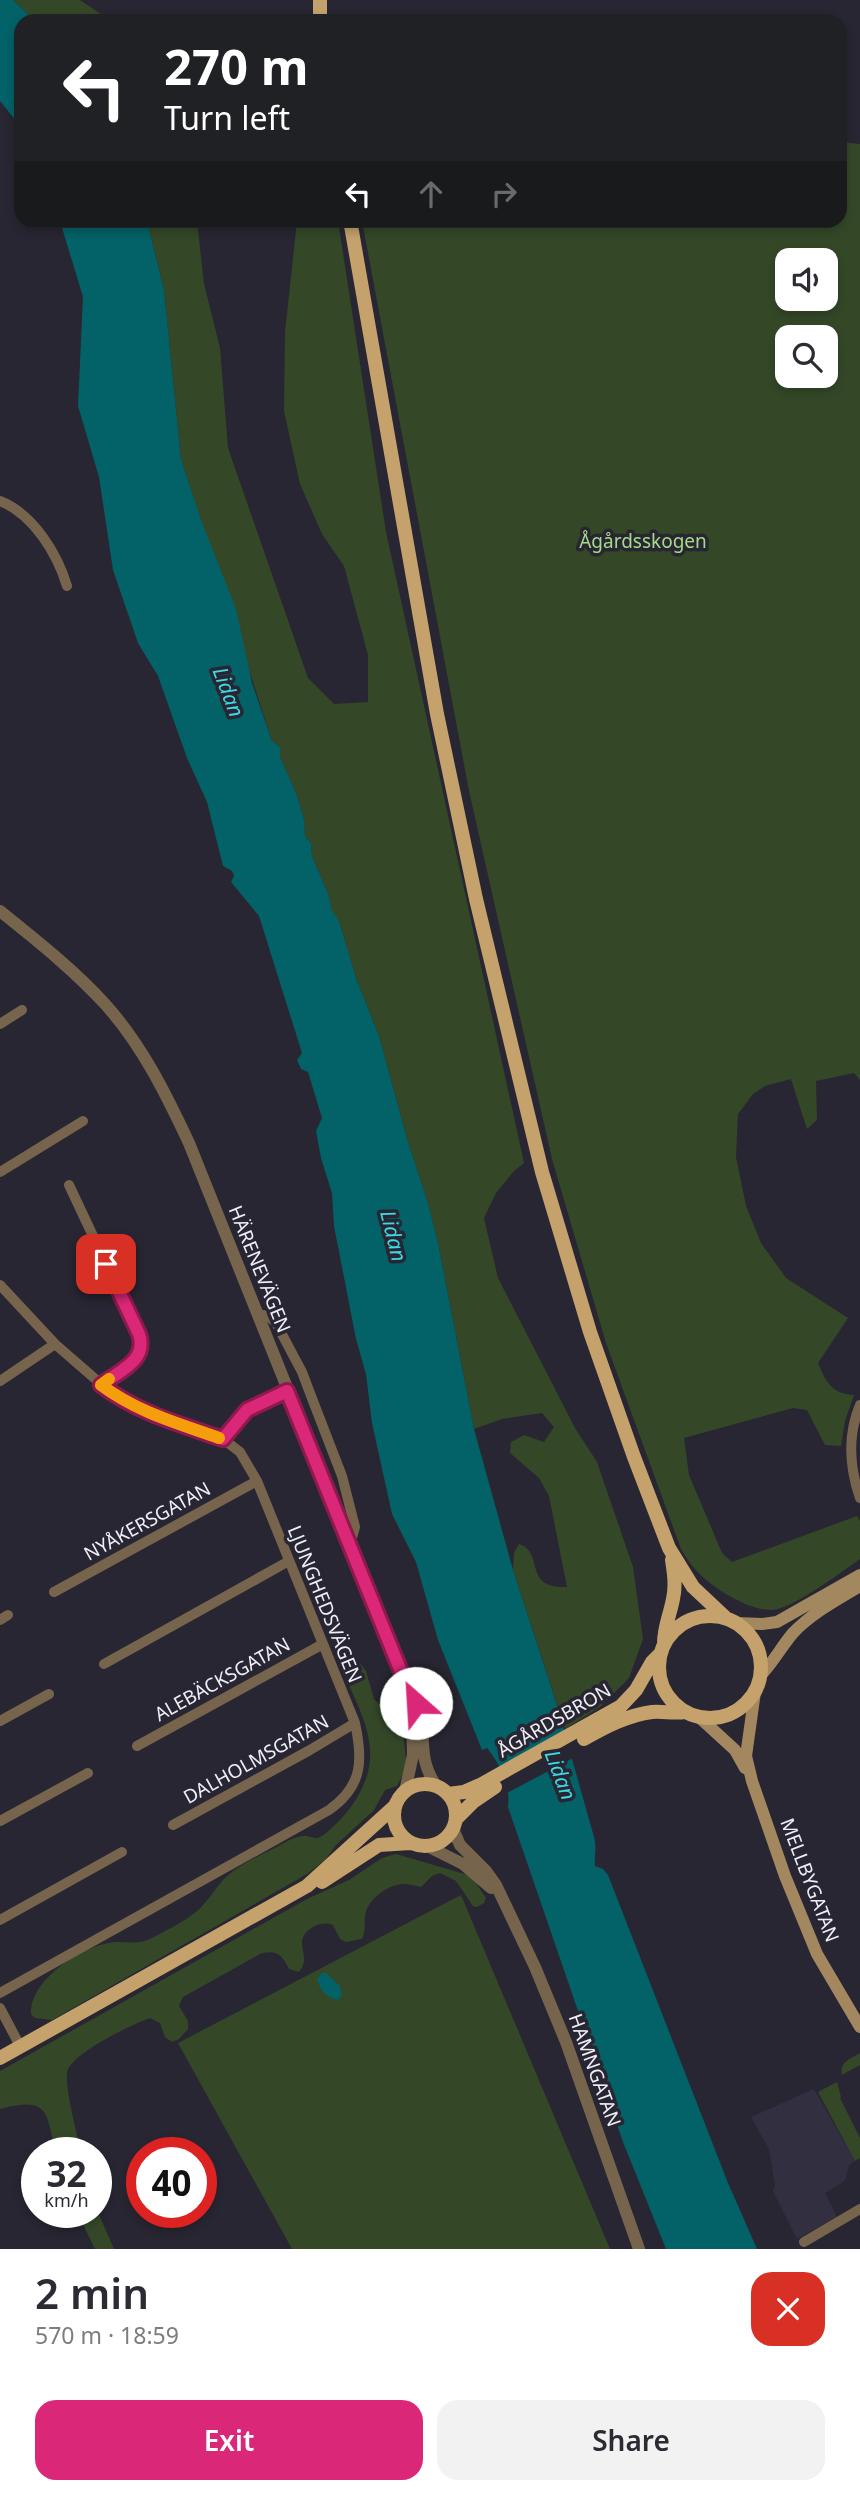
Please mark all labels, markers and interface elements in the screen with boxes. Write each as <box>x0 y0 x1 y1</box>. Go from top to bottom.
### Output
text: 270 m <box>164 33 309 99</box>
icon: left <box>49 42 140 133</box>
text: Turn left <box>164 96 290 139</box>
icon: left <box>339 175 377 213</box>
icon: ahead <box>412 175 450 213</box>
icon: right <box>485 175 523 213</box>
map controls <box>775 248 838 388</box>
button: sound <box>775 248 838 311</box>
button: search <box>775 325 838 388</box>
park label: Ågårdsskogen <box>579 528 707 554</box>
water label: Lidan <box>207 662 251 721</box>
street label: HÄRENEVÄGEN <box>223 1202 297 1336</box>
water label: Lidan <box>374 1207 414 1264</box>
pin <box>76 1234 136 1294</box>
icon: arrive <box>87 1245 125 1283</box>
street label: NYÅKERSGATAN <box>79 1475 215 1567</box>
street label: LJUNGHEDSVÄGEN <box>282 1521 368 1687</box>
street label: ALEBÄCKSGATAN <box>149 1631 295 1727</box>
position arrow <box>379 1666 453 1740</box>
street label: ÅGÅRDSBRON <box>492 1677 616 1763</box>
street label: DALHOLMSGATAN <box>179 1708 333 1810</box>
water label: Lidan <box>539 1745 583 1804</box>
street label: MELLBYGATAN <box>774 1814 846 1946</box>
street label: HAMNGATAN <box>563 2010 627 2130</box>
speed limit sign: 40 <box>126 2137 217 2228</box>
text: 32 <box>46 2150 87 2197</box>
text: km/h <box>44 2188 89 2212</box>
text: 2 min <box>35 2264 149 2321</box>
button: close <box>751 2272 825 2346</box>
text: 570 m · 18:59 <box>35 2319 179 2351</box>
button: Exit <box>35 2400 423 2480</box>
button: Share <box>437 2400 825 2480</box>

